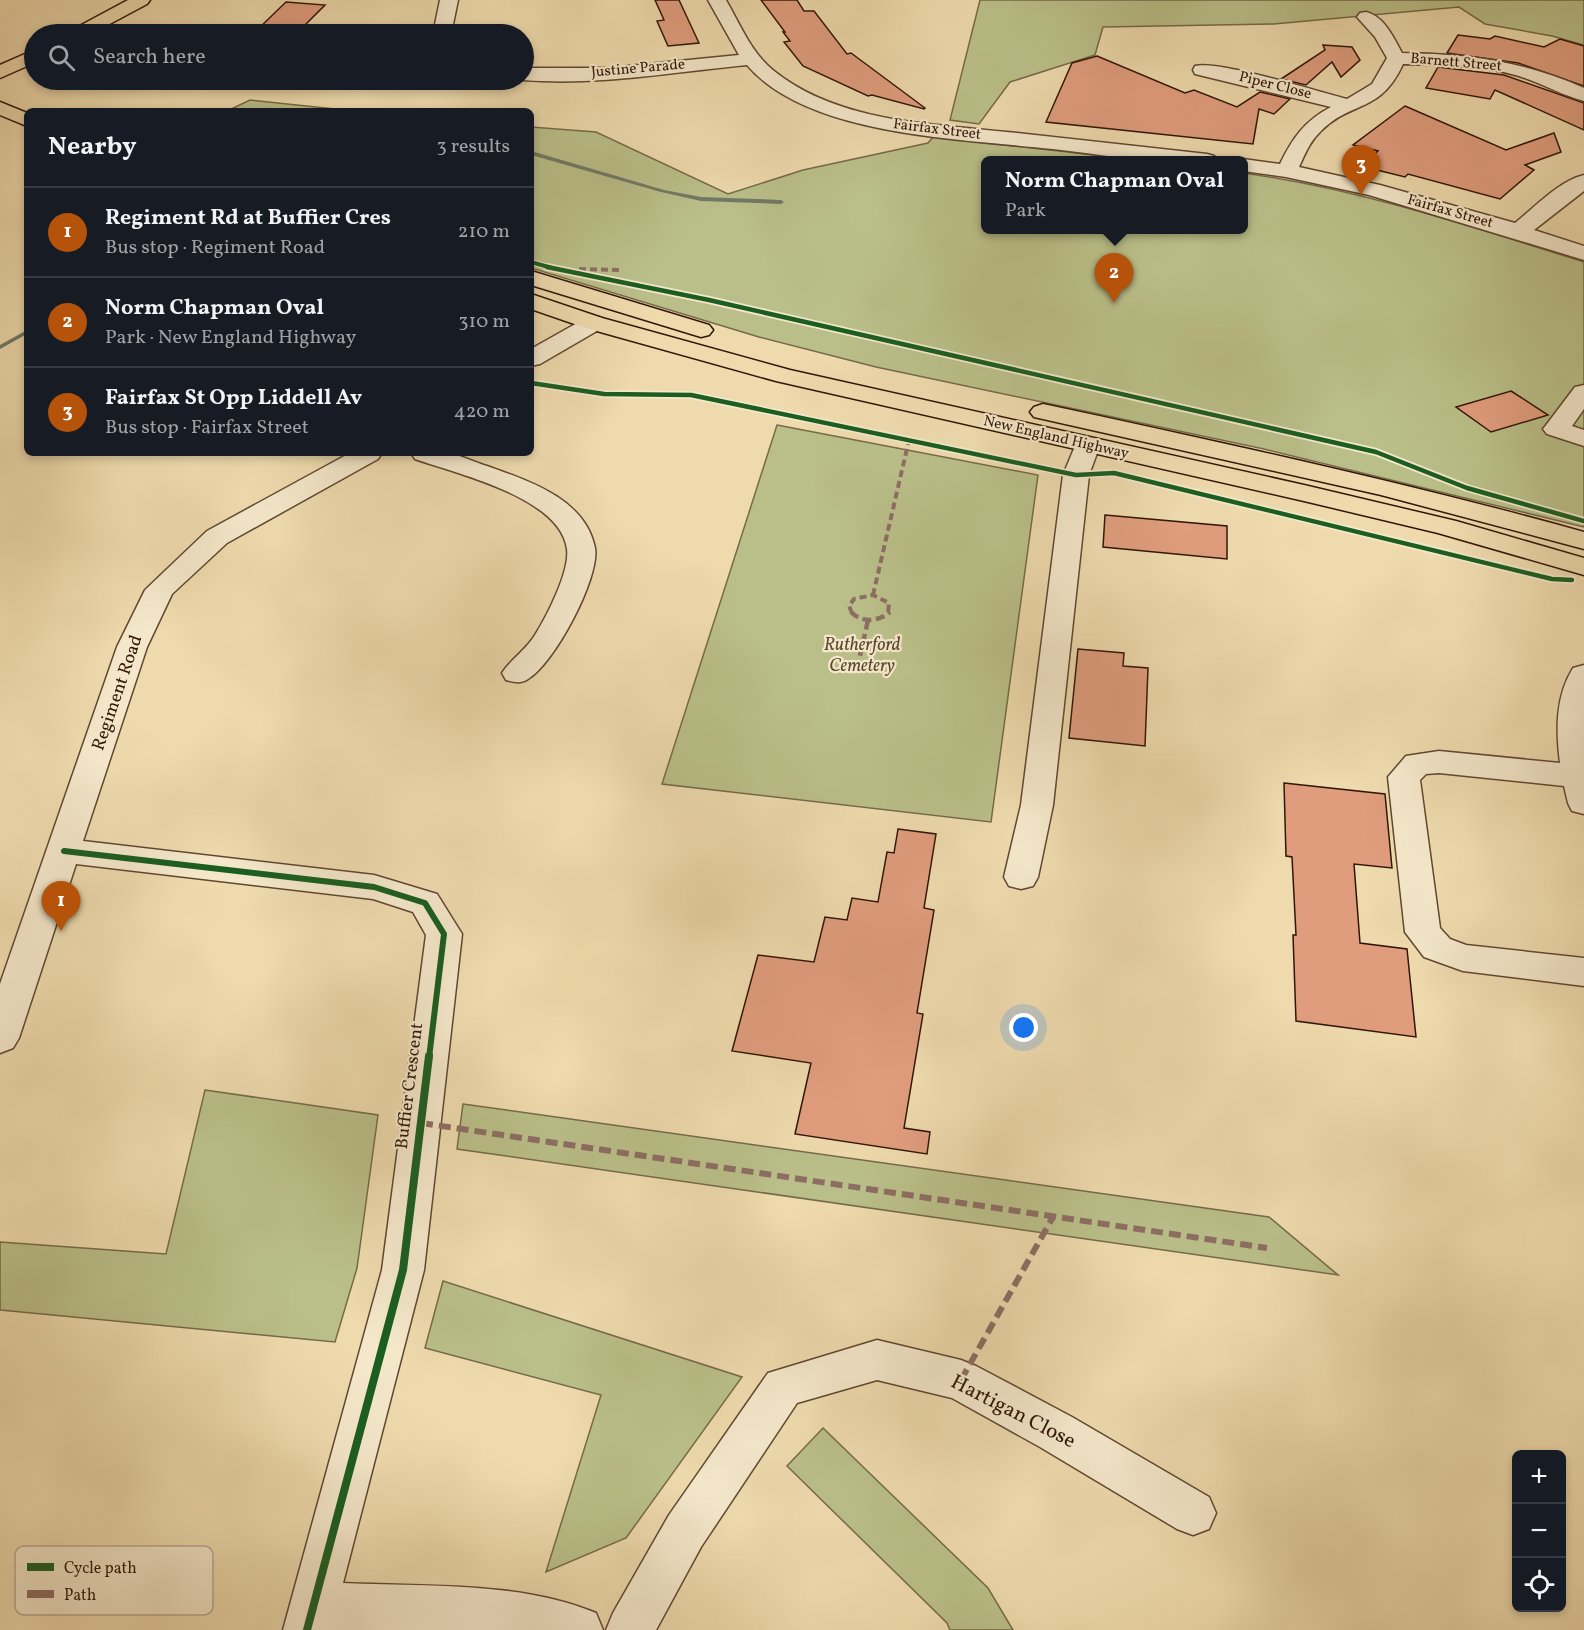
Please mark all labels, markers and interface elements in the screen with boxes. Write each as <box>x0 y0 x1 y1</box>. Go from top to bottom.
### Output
search box <box>24 24 534 90</box>
icon: search <box>45 41 78 74</box>
text: Search here <box>93 42 206 73</box>
street label: Barnett Street <box>1409 49 1503 77</box>
street label: Justine Parade <box>590 54 686 84</box>
street label: Piper Close <box>1237 67 1313 105</box>
street label: Fairfax Street <box>892 114 982 146</box>
text: Nearby <box>48 129 137 165</box>
text: 3 results <box>436 133 510 161</box>
pin: 3 <box>1342 146 1380 195</box>
popup <box>981 156 1248 234</box>
text: Norm Chapman Oval <box>1005 166 1224 197</box>
street label: Fairfax Street <box>1405 190 1495 234</box>
text: Park <box>1005 197 1046 225</box>
text: Regiment Rd at Buffier Cres <box>105 203 391 234</box>
text: 1 <box>63 218 72 246</box>
text: 210 m <box>458 218 510 246</box>
text: Bus stop · Regiment Road <box>105 234 325 262</box>
pin: 2 <box>1094 254 1134 303</box>
text: Norm Chapman Oval <box>105 293 324 324</box>
text: 2 <box>62 308 73 336</box>
text: 310 m <box>458 308 510 336</box>
text: Park · New England Highway <box>105 324 356 352</box>
text: Fairfax St Opp Liddell Av <box>105 383 362 414</box>
text: 3 <box>62 398 73 426</box>
text: 420 m <box>454 398 510 426</box>
street label: New England Highway <box>981 411 1131 465</box>
text: Bus stop · Fairfax Street <box>105 414 309 442</box>
street label: Regiment Road <box>87 632 149 754</box>
park label: Rutherford Cemetery <box>824 633 901 679</box>
pin: 1 <box>42 882 80 931</box>
your location <box>1009 1013 1038 1042</box>
street label: Buffier Crescent <box>390 1021 430 1151</box>
street label: Hartigan Close <box>945 1368 1081 1456</box>
map controls <box>1512 1450 1566 1612</box>
button: + <box>1512 1450 1566 1504</box>
button: − <box>1512 1504 1566 1558</box>
legend <box>15 1546 213 1615</box>
text: Cycle path <box>64 1558 137 1580</box>
button: locate <box>1512 1558 1566 1612</box>
text: Path <box>64 1585 96 1607</box>

